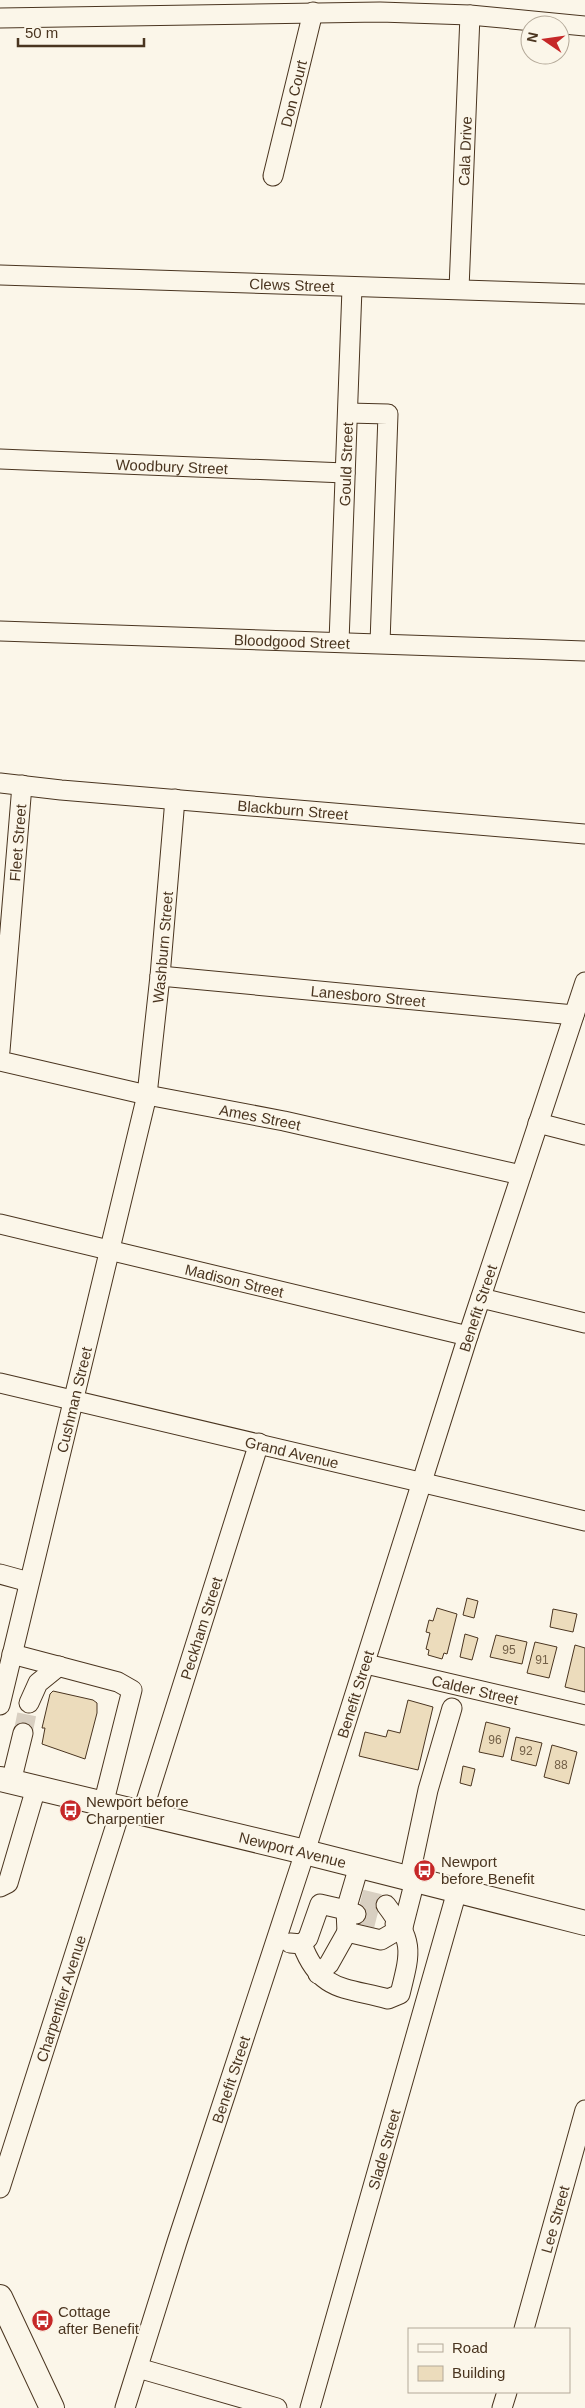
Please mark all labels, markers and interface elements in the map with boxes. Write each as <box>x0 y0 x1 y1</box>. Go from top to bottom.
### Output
scale bar <box>18 15 144 47</box>
north arrow <box>520 15 570 65</box>
text: 50 m <box>25 24 58 41</box>
text: N <box>523 30 541 44</box>
street label: Don Court <box>277 57 310 129</box>
street label: Cala Drive <box>455 116 474 186</box>
street label: Clews Street <box>249 275 335 294</box>
street label: Gould Street <box>335 421 356 507</box>
street label: Woodbury Street <box>115 455 229 477</box>
street label: Bloodgood Street <box>234 631 351 651</box>
street label: Blackburn Street <box>237 796 350 823</box>
street label: Fleet Street <box>6 803 29 882</box>
street label: Washburn Street <box>149 890 176 1004</box>
street label: Lanesboro Street <box>310 982 427 1010</box>
street label: Ames Street <box>218 1100 303 1133</box>
street label: Madison Street <box>183 1260 286 1300</box>
street label: Benefit Street <box>455 1261 500 1354</box>
street label: Cushman Street <box>53 1344 95 1454</box>
street label: Grand Avenue <box>243 1433 340 1471</box>
street label: Peckham Street <box>176 1574 225 1681</box>
house number: 95 <box>502 1643 516 1657</box>
street label: Benefit Street <box>333 1647 377 1740</box>
house number: 91 <box>535 1653 549 1667</box>
street label: Calder Street <box>430 1671 521 1708</box>
house number: 96 <box>488 1733 502 1747</box>
house number: 92 <box>519 1744 533 1758</box>
house number: 88 <box>554 1758 568 1772</box>
place label: Newport before Charpentier <box>86 1793 189 1827</box>
bus stop icon: Newport before Charpentier <box>58 1798 82 1822</box>
street label: Newport Avenue <box>237 1828 348 1871</box>
place label: Newport before Benefit <box>441 1853 535 1887</box>
bus stop icon: Newport before Benefit <box>413 1858 437 1882</box>
street label: Charpentier Avenue <box>32 1933 89 2064</box>
street label: Benefit Street <box>208 2033 253 2125</box>
street label: Slade Street <box>364 2106 403 2191</box>
street label: Lee Street <box>537 2183 572 2255</box>
place label: Cottage after Benefit <box>58 2303 140 2337</box>
bus stop icon: Cottage after Benefit <box>30 2308 54 2332</box>
legend <box>408 2328 570 2393</box>
text: Road <box>452 2339 488 2356</box>
text: Building <box>452 2364 505 2381</box>

